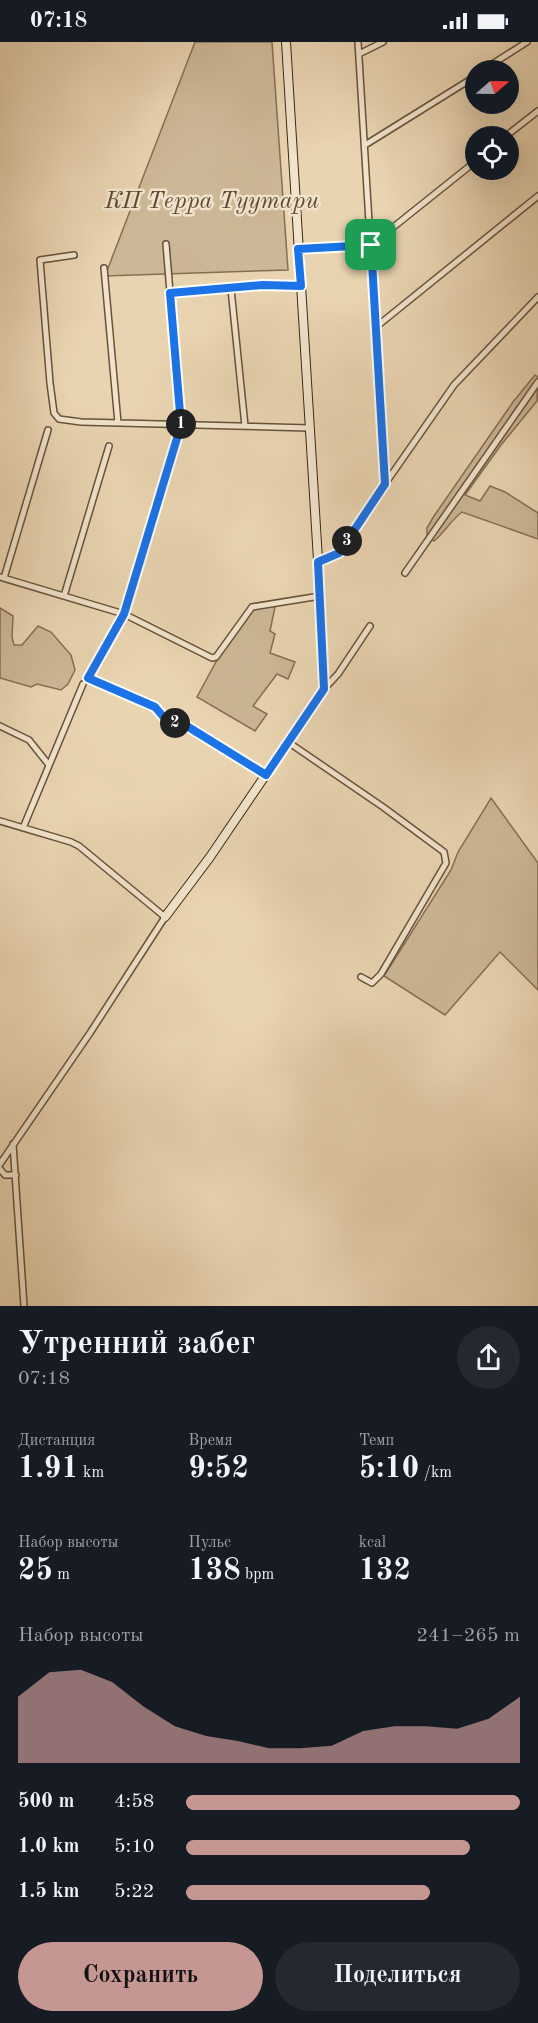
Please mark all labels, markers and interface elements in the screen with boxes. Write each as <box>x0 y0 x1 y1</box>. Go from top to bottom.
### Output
text: 07:18 <box>30 10 87 32</box>
north arrow <box>465 60 519 114</box>
map controls <box>465 60 519 180</box>
button: locate <box>465 126 519 180</box>
park label: КП Терра Туутари <box>104 190 320 214</box>
pin <box>345 219 396 270</box>
icon: arrive <box>354 228 387 261</box>
pin: 1 <box>166 409 196 439</box>
text: 1 <box>176 416 186 432</box>
pin: 3 <box>332 526 362 556</box>
text: 3 <box>342 533 352 549</box>
pin: 2 <box>160 708 190 738</box>
text: 2 <box>170 715 180 731</box>
button: share <box>457 1326 520 1389</box>
text: Утренний забег <box>18 1328 255 1361</box>
text: 07:18 <box>18 1369 70 1389</box>
text: Дистанция <box>18 1433 95 1449</box>
text: Время <box>188 1433 233 1449</box>
text: Темп <box>359 1433 394 1449</box>
text: 1.91 <box>18 1454 79 1484</box>
text: 9:52 <box>188 1454 249 1484</box>
text: 5:10 <box>359 1454 419 1484</box>
text: km <box>79 1465 104 1481</box>
text: /km <box>419 1465 452 1481</box>
text: Набор высоты <box>18 1535 118 1551</box>
text: Пульс <box>188 1535 231 1551</box>
text: kcal <box>359 1535 386 1551</box>
text: 25 <box>18 1556 53 1586</box>
text: 138 <box>188 1556 241 1586</box>
text: 132 <box>359 1556 411 1586</box>
text: m <box>53 1567 70 1583</box>
text: bpm <box>241 1567 274 1583</box>
text: Набор высоты <box>18 1626 144 1646</box>
text: 241–265 m <box>417 1626 520 1646</box>
text: 500 m <box>18 1792 74 1812</box>
text: 4:58 <box>114 1792 154 1812</box>
text: 1.0 km <box>18 1837 80 1857</box>
text: 5:10 <box>114 1837 154 1857</box>
text: 1.5 km <box>18 1882 80 1902</box>
text: 5:22 <box>114 1882 154 1902</box>
button: Сохранить <box>18 1942 263 2011</box>
button: Поделиться <box>275 1942 520 2011</box>

